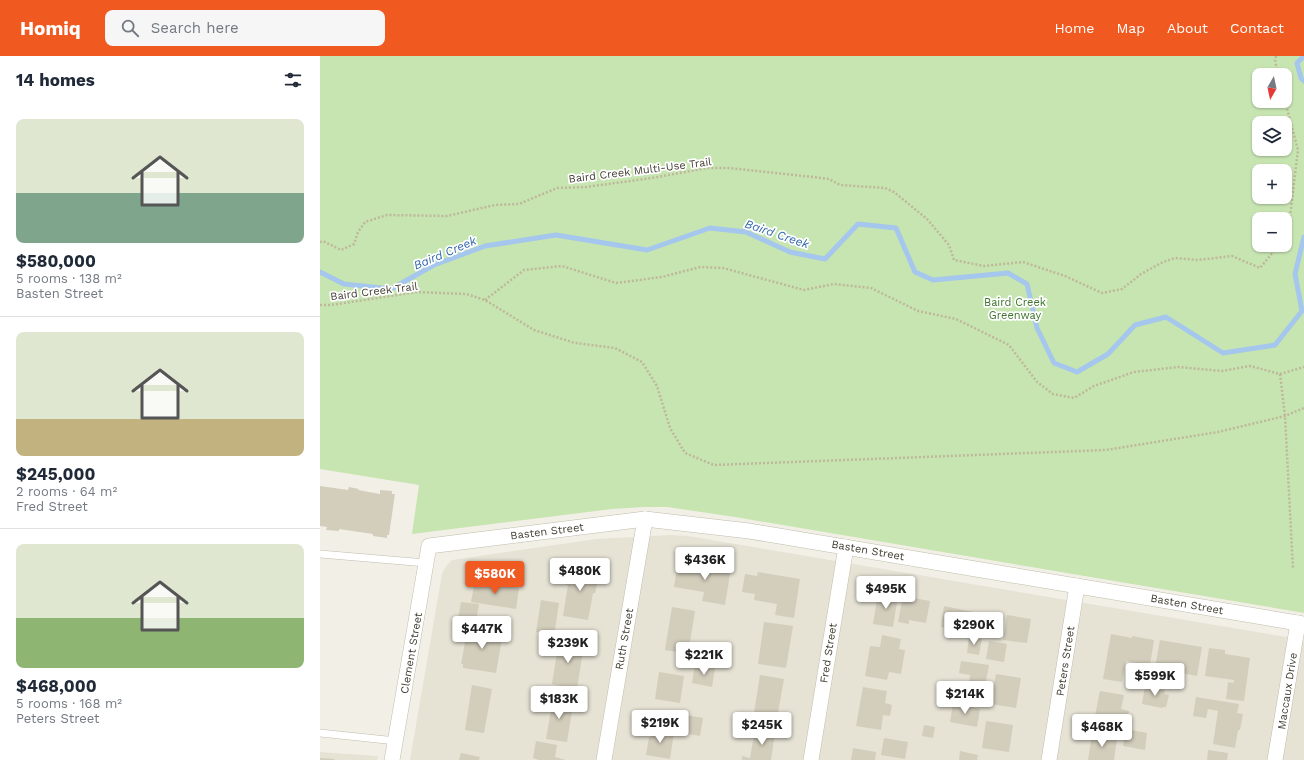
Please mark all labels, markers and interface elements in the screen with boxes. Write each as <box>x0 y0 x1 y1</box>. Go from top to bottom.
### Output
search box <box>105 10 385 46</box>
text: Homiq <box>20 17 81 40</box>
icon: search <box>119 17 141 39</box>
text: Search here <box>151 19 239 37</box>
text: Home <box>1054 20 1094 36</box>
text: Map <box>1116 20 1145 36</box>
text: About <box>1167 20 1208 36</box>
text: Contact <box>1230 20 1284 36</box>
north arrow <box>1252 68 1292 108</box>
map controls <box>1252 68 1292 252</box>
icon: filters <box>282 69 304 91</box>
text: 14 homes <box>16 70 95 90</box>
button: layers <box>1252 116 1292 156</box>
icon: home <box>124 145 196 217</box>
street label: Baird Creek Multi-Use Trail <box>568 155 713 186</box>
button: + <box>1252 164 1292 204</box>
button: − <box>1252 212 1292 252</box>
water label: Baird Creek <box>743 216 811 252</box>
water label: Baird Creek <box>411 233 479 273</box>
text: $580,000 <box>16 251 96 271</box>
text: 5 rooms · 138 m² <box>16 271 122 286</box>
street label: Baird Creek Trail <box>330 280 419 303</box>
text: Basten Street <box>16 286 103 301</box>
park label: Baird Creek Greenway <box>984 296 1046 322</box>
icon: home <box>124 358 196 430</box>
text: $245,000 <box>16 464 95 484</box>
text: 2 rooms · 64 m² <box>16 484 117 499</box>
text: Fred Street <box>16 499 88 514</box>
street label: Basten Street <box>510 520 585 542</box>
street label: Basten Street <box>830 538 906 563</box>
pin: $436K <box>677 547 733 581</box>
text: $436K <box>684 552 726 567</box>
pin: $480K <box>552 558 608 592</box>
pin: $580K <box>467 561 523 595</box>
text: $480K <box>559 563 601 578</box>
text: $580K <box>474 566 516 581</box>
icon: home <box>124 570 196 642</box>
pin: $495K <box>858 576 914 610</box>
text: $495K <box>865 581 907 596</box>
street label: Basten Street <box>1149 592 1225 617</box>
street label: Ruth Street <box>613 607 636 671</box>
street label: Clement Street <box>398 611 425 695</box>
pin: $290K <box>946 612 1002 646</box>
pin: $447K <box>454 616 510 650</box>
text: $290K <box>953 617 995 632</box>
text: $447K <box>461 621 503 636</box>
street label: Fred Street <box>817 622 840 684</box>
street label: Peters Street <box>1054 625 1078 697</box>
pin: $239K <box>540 630 596 664</box>
text: $239K <box>548 635 588 650</box>
pin: $221K <box>676 642 732 676</box>
text: $221K <box>685 647 723 662</box>
street label: Maccaux Drive <box>1275 652 1300 730</box>
pin: $599K <box>1127 663 1183 697</box>
text: $599K <box>1135 668 1175 683</box>
text: $468,000 <box>16 676 97 696</box>
pin: $214K <box>937 681 993 715</box>
pin: $183K <box>531 686 587 720</box>
text: $214K <box>945 686 985 701</box>
text: $183K <box>540 691 578 706</box>
text: 5 rooms · 168 m² <box>16 696 122 711</box>
pin: $219K <box>632 710 688 744</box>
text: Peters Street <box>16 711 100 726</box>
pin: $245K <box>734 712 790 746</box>
pin: $468K <box>1074 714 1130 748</box>
text: $219K <box>641 715 679 730</box>
text: $245K <box>742 717 782 732</box>
text: $468K <box>1081 719 1123 734</box>

